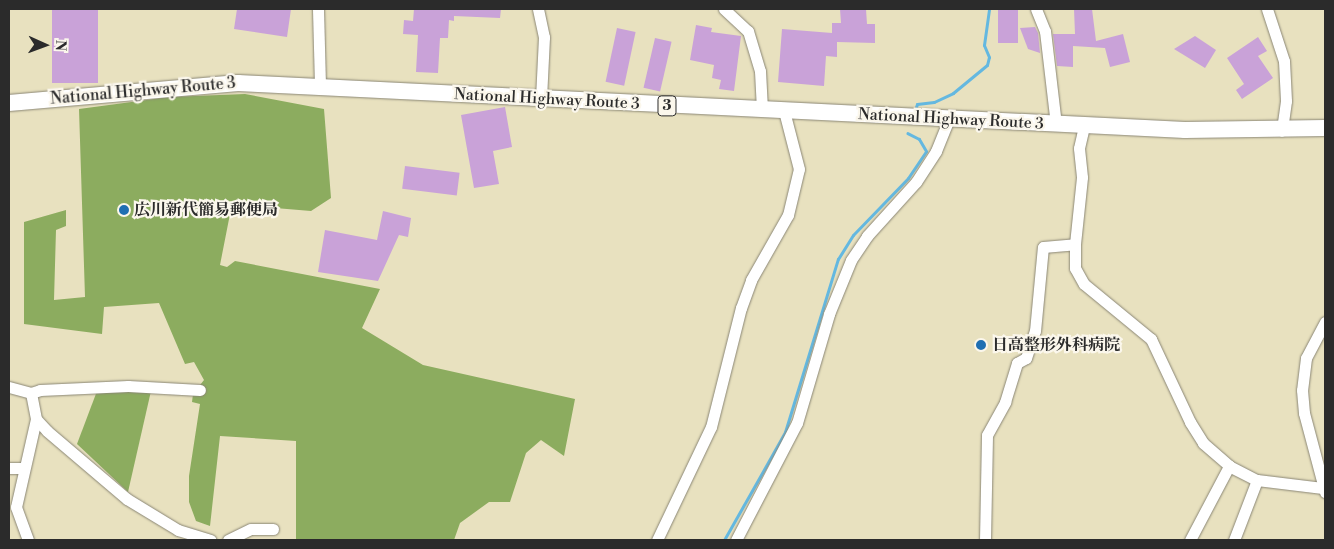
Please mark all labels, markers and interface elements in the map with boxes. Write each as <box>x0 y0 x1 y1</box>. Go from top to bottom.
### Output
north arrow <box>20 20 70 70</box>
text: N <box>51 40 69 51</box>
street label: National Highway Route 3 <box>49 73 237 109</box>
street label: National Highway Route 3 <box>454 85 640 113</box>
road number: 3 <box>657 94 677 118</box>
street label: National Highway Route 3 <box>858 105 1044 133</box>
place label: 広川新代簡易郵便局 <box>134 200 278 220</box>
marker: 広川新代簡易郵便局 <box>118 204 130 216</box>
place label: 日高整形外科病院 <box>992 335 1120 355</box>
marker: 日高整形外科病院 <box>974 338 988 352</box>

